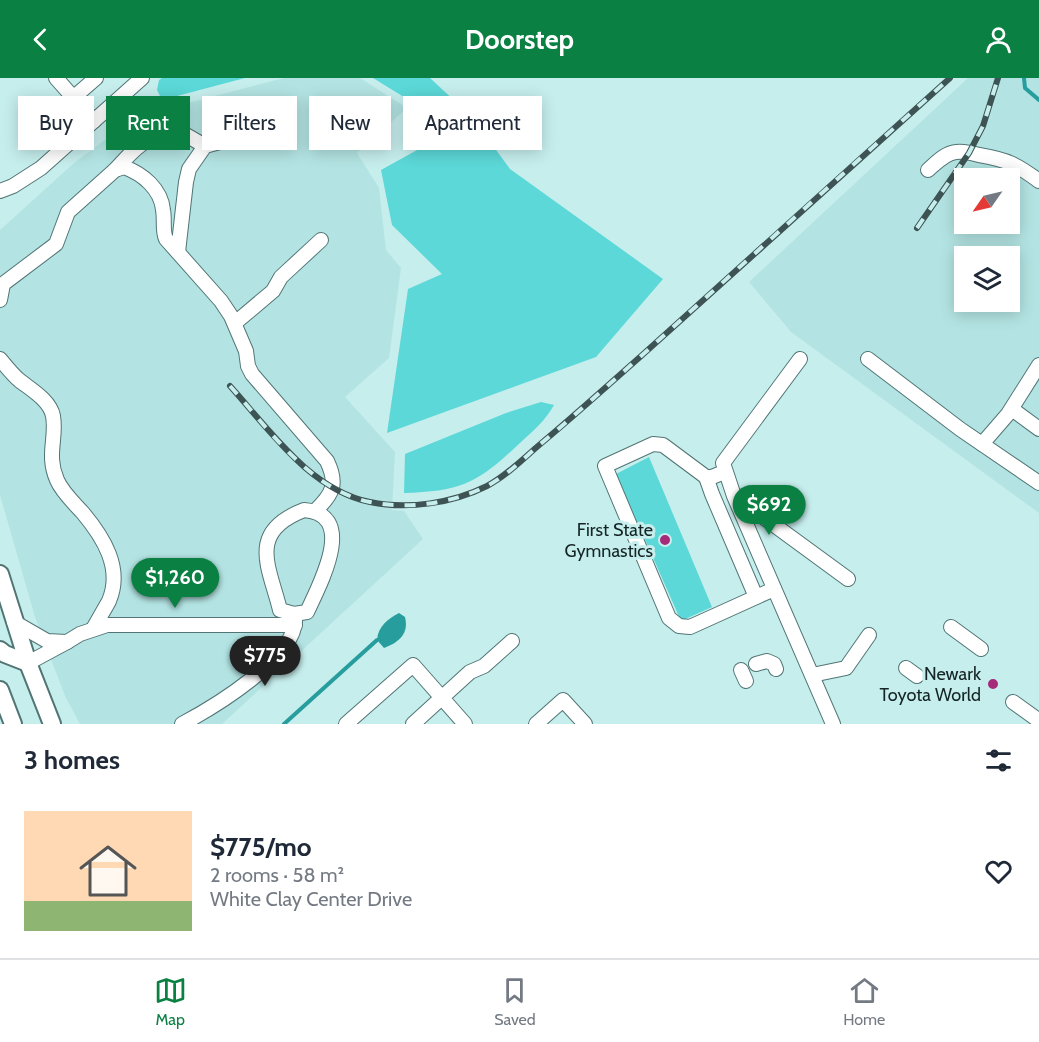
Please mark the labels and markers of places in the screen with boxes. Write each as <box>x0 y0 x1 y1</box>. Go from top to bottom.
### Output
pin: $692 <box>733 485 805 536</box>
place label: First State Gymnastics <box>565 519 653 562</box>
marker: First State Gymnastics <box>658 533 672 547</box>
pin: $1,260 <box>126 558 224 609</box>
pin: $775 <box>229 636 301 687</box>
place label: Newark Toyota World <box>880 663 982 706</box>
marker: Newark Toyota World <box>986 677 1000 691</box>

